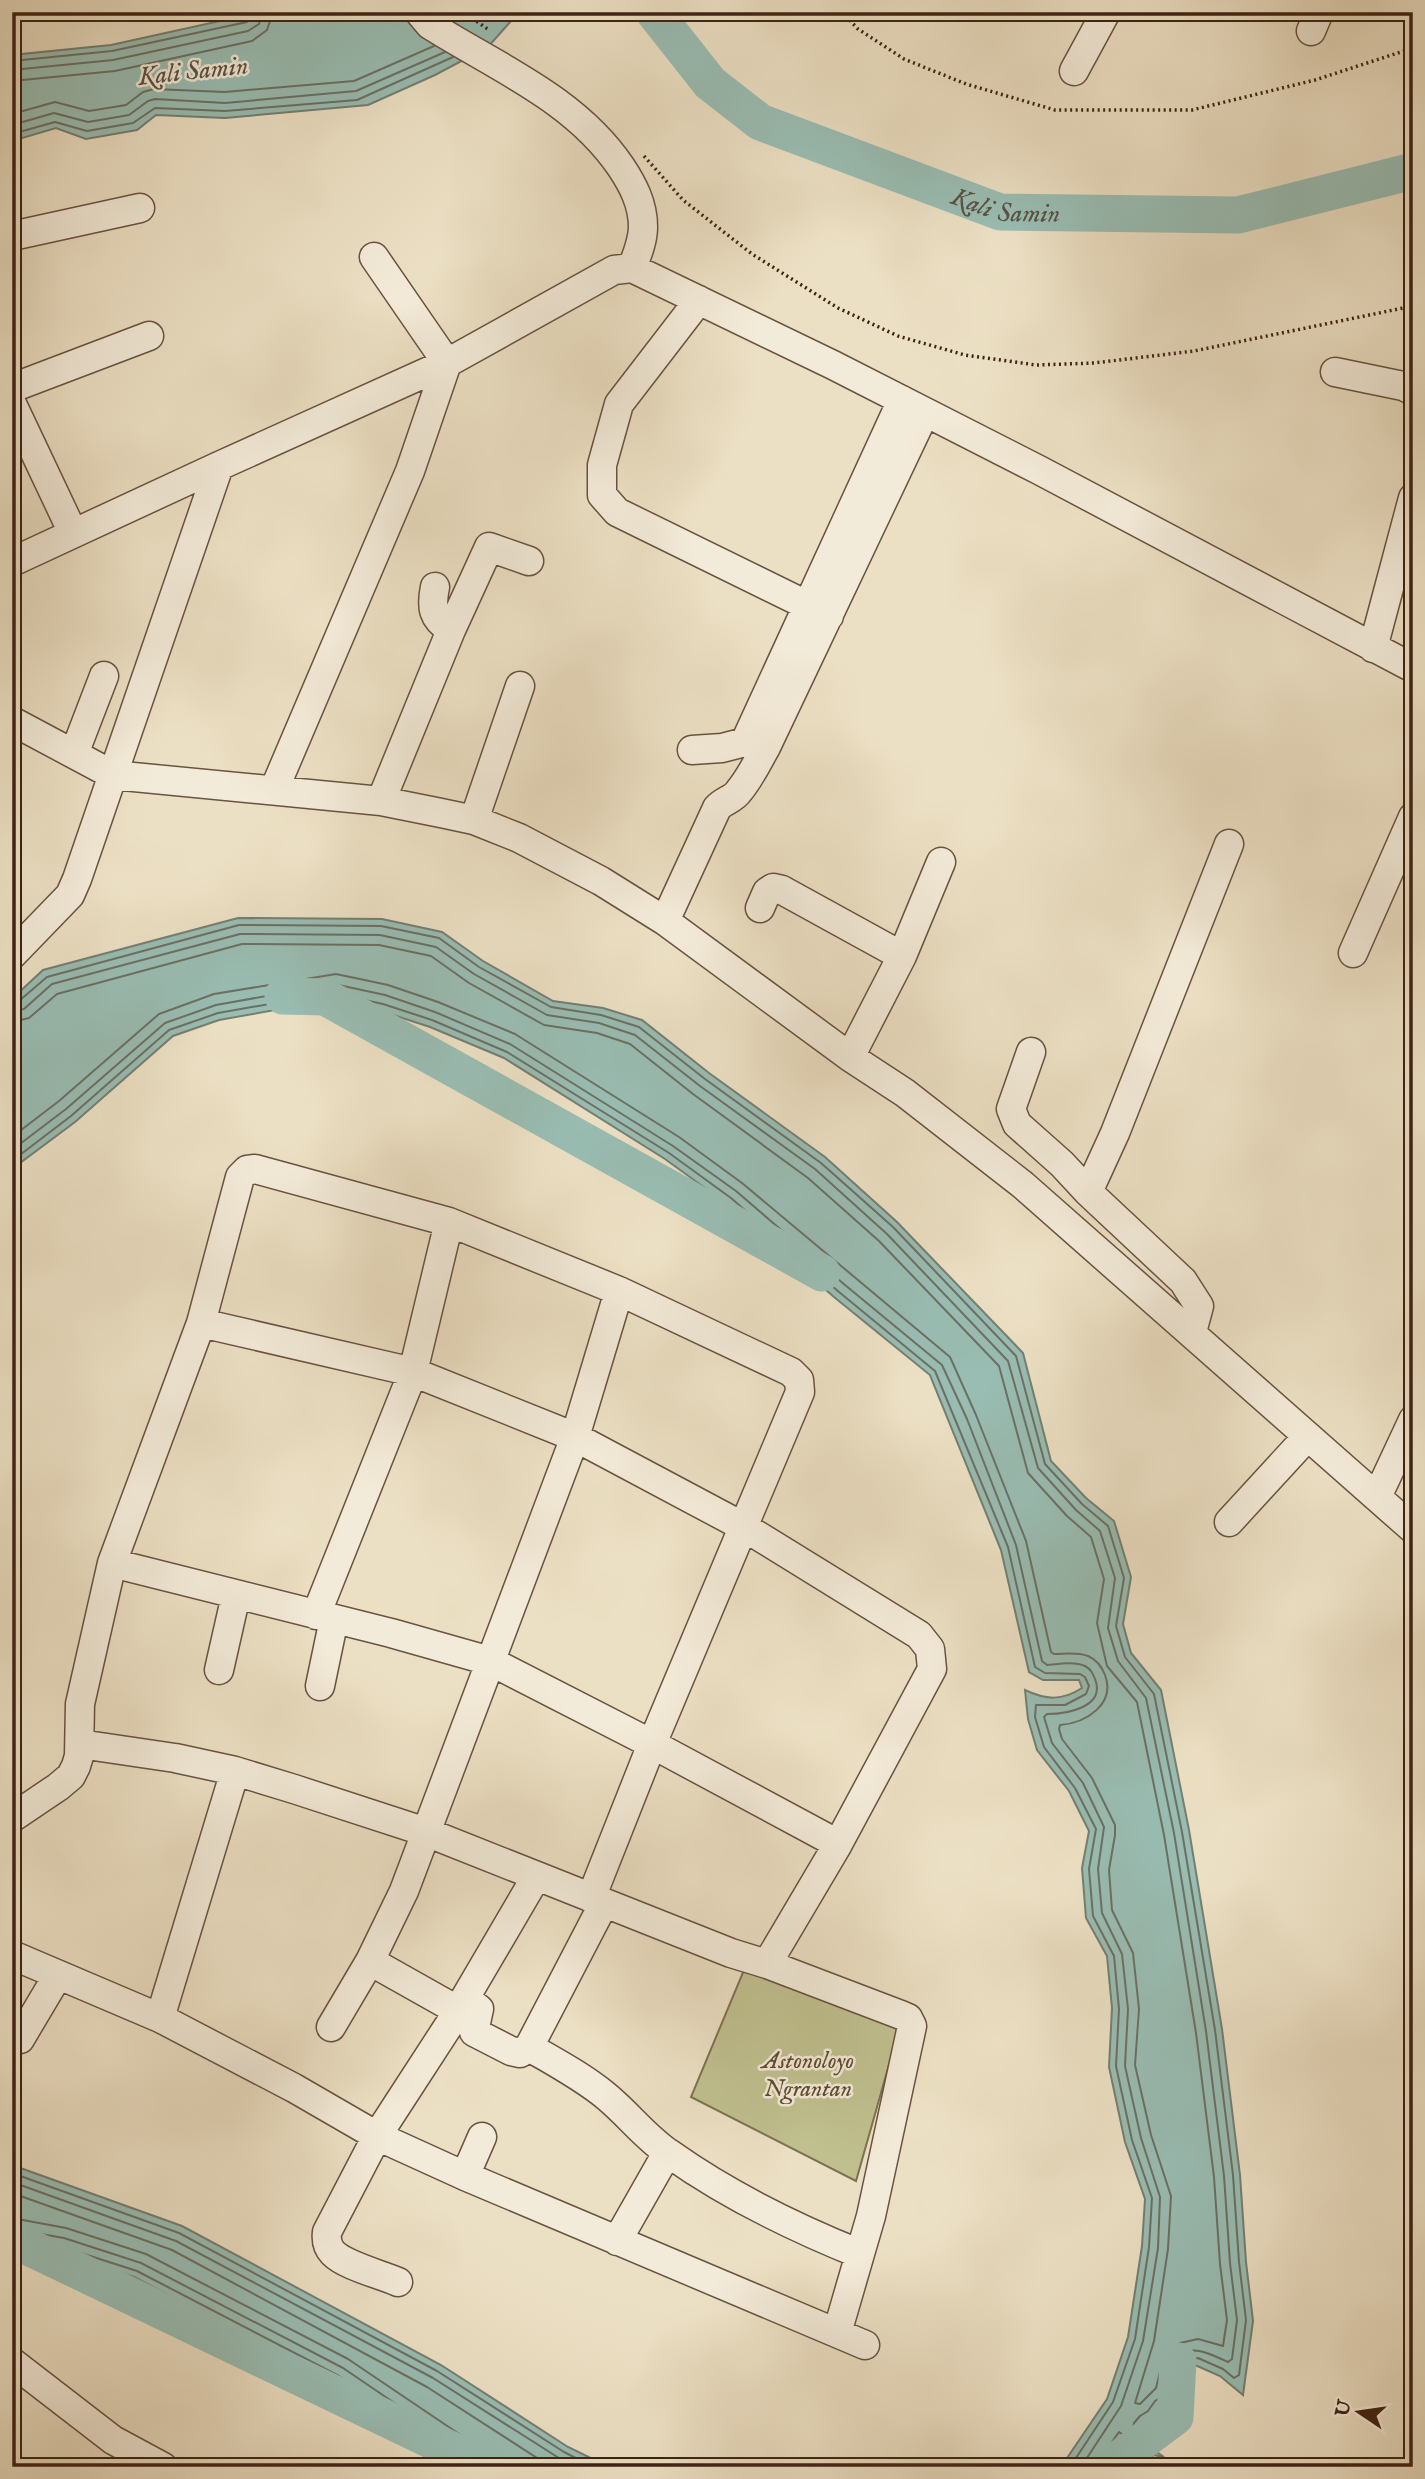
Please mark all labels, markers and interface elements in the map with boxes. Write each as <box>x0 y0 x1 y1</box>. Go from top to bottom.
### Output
water label: Kali Samin <box>136 49 250 94</box>
water label: Kali Samin <box>946 180 1060 231</box>
park label: Astonoloyo Ngrantan <box>759 2046 854 2105</box>
north arrow <box>1324 2378 1394 2448</box>
text: U <box>1331 2397 1358 2420</box>

